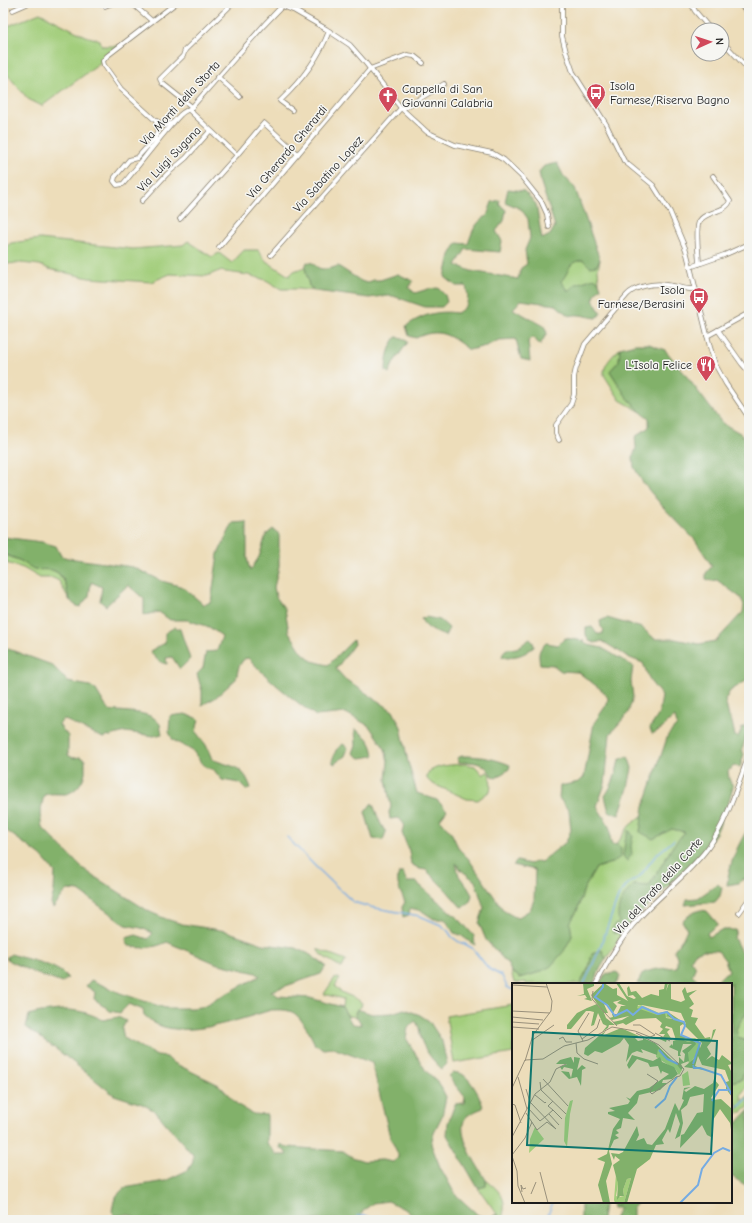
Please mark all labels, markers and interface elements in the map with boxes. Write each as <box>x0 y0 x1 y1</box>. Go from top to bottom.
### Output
north arrow <box>690 22 730 62</box>
text: N <box>713 38 726 45</box>
street label: Via Monti della Storta <box>137 58 223 148</box>
place label: Isola Farnese/Riserva Bagno <box>610 79 730 107</box>
place label: Cappella di San Giovanni Calabria <box>402 82 493 110</box>
bus stop icon: Isola Farnese/Riserva Bagno <box>585 82 607 110</box>
church icon: Cappella di San Giovanni Calabria <box>377 85 399 113</box>
street label: Via Gherardo Gherardi <box>244 102 330 202</box>
street label: Via Luigi Sugana <box>134 123 204 195</box>
street label: Via Sabatino Lopez <box>290 132 366 215</box>
place label: Isola Farnese/Berasini <box>598 283 685 311</box>
bus stop icon: Isola Farnese/Berasini <box>688 286 710 314</box>
restaurant icon: L'Isola Felice <box>695 354 717 382</box>
place label: L'Isola Felice <box>625 358 692 372</box>
street label: Via del Prato della Corte <box>611 835 705 937</box>
inset map <box>512 983 732 1203</box>

